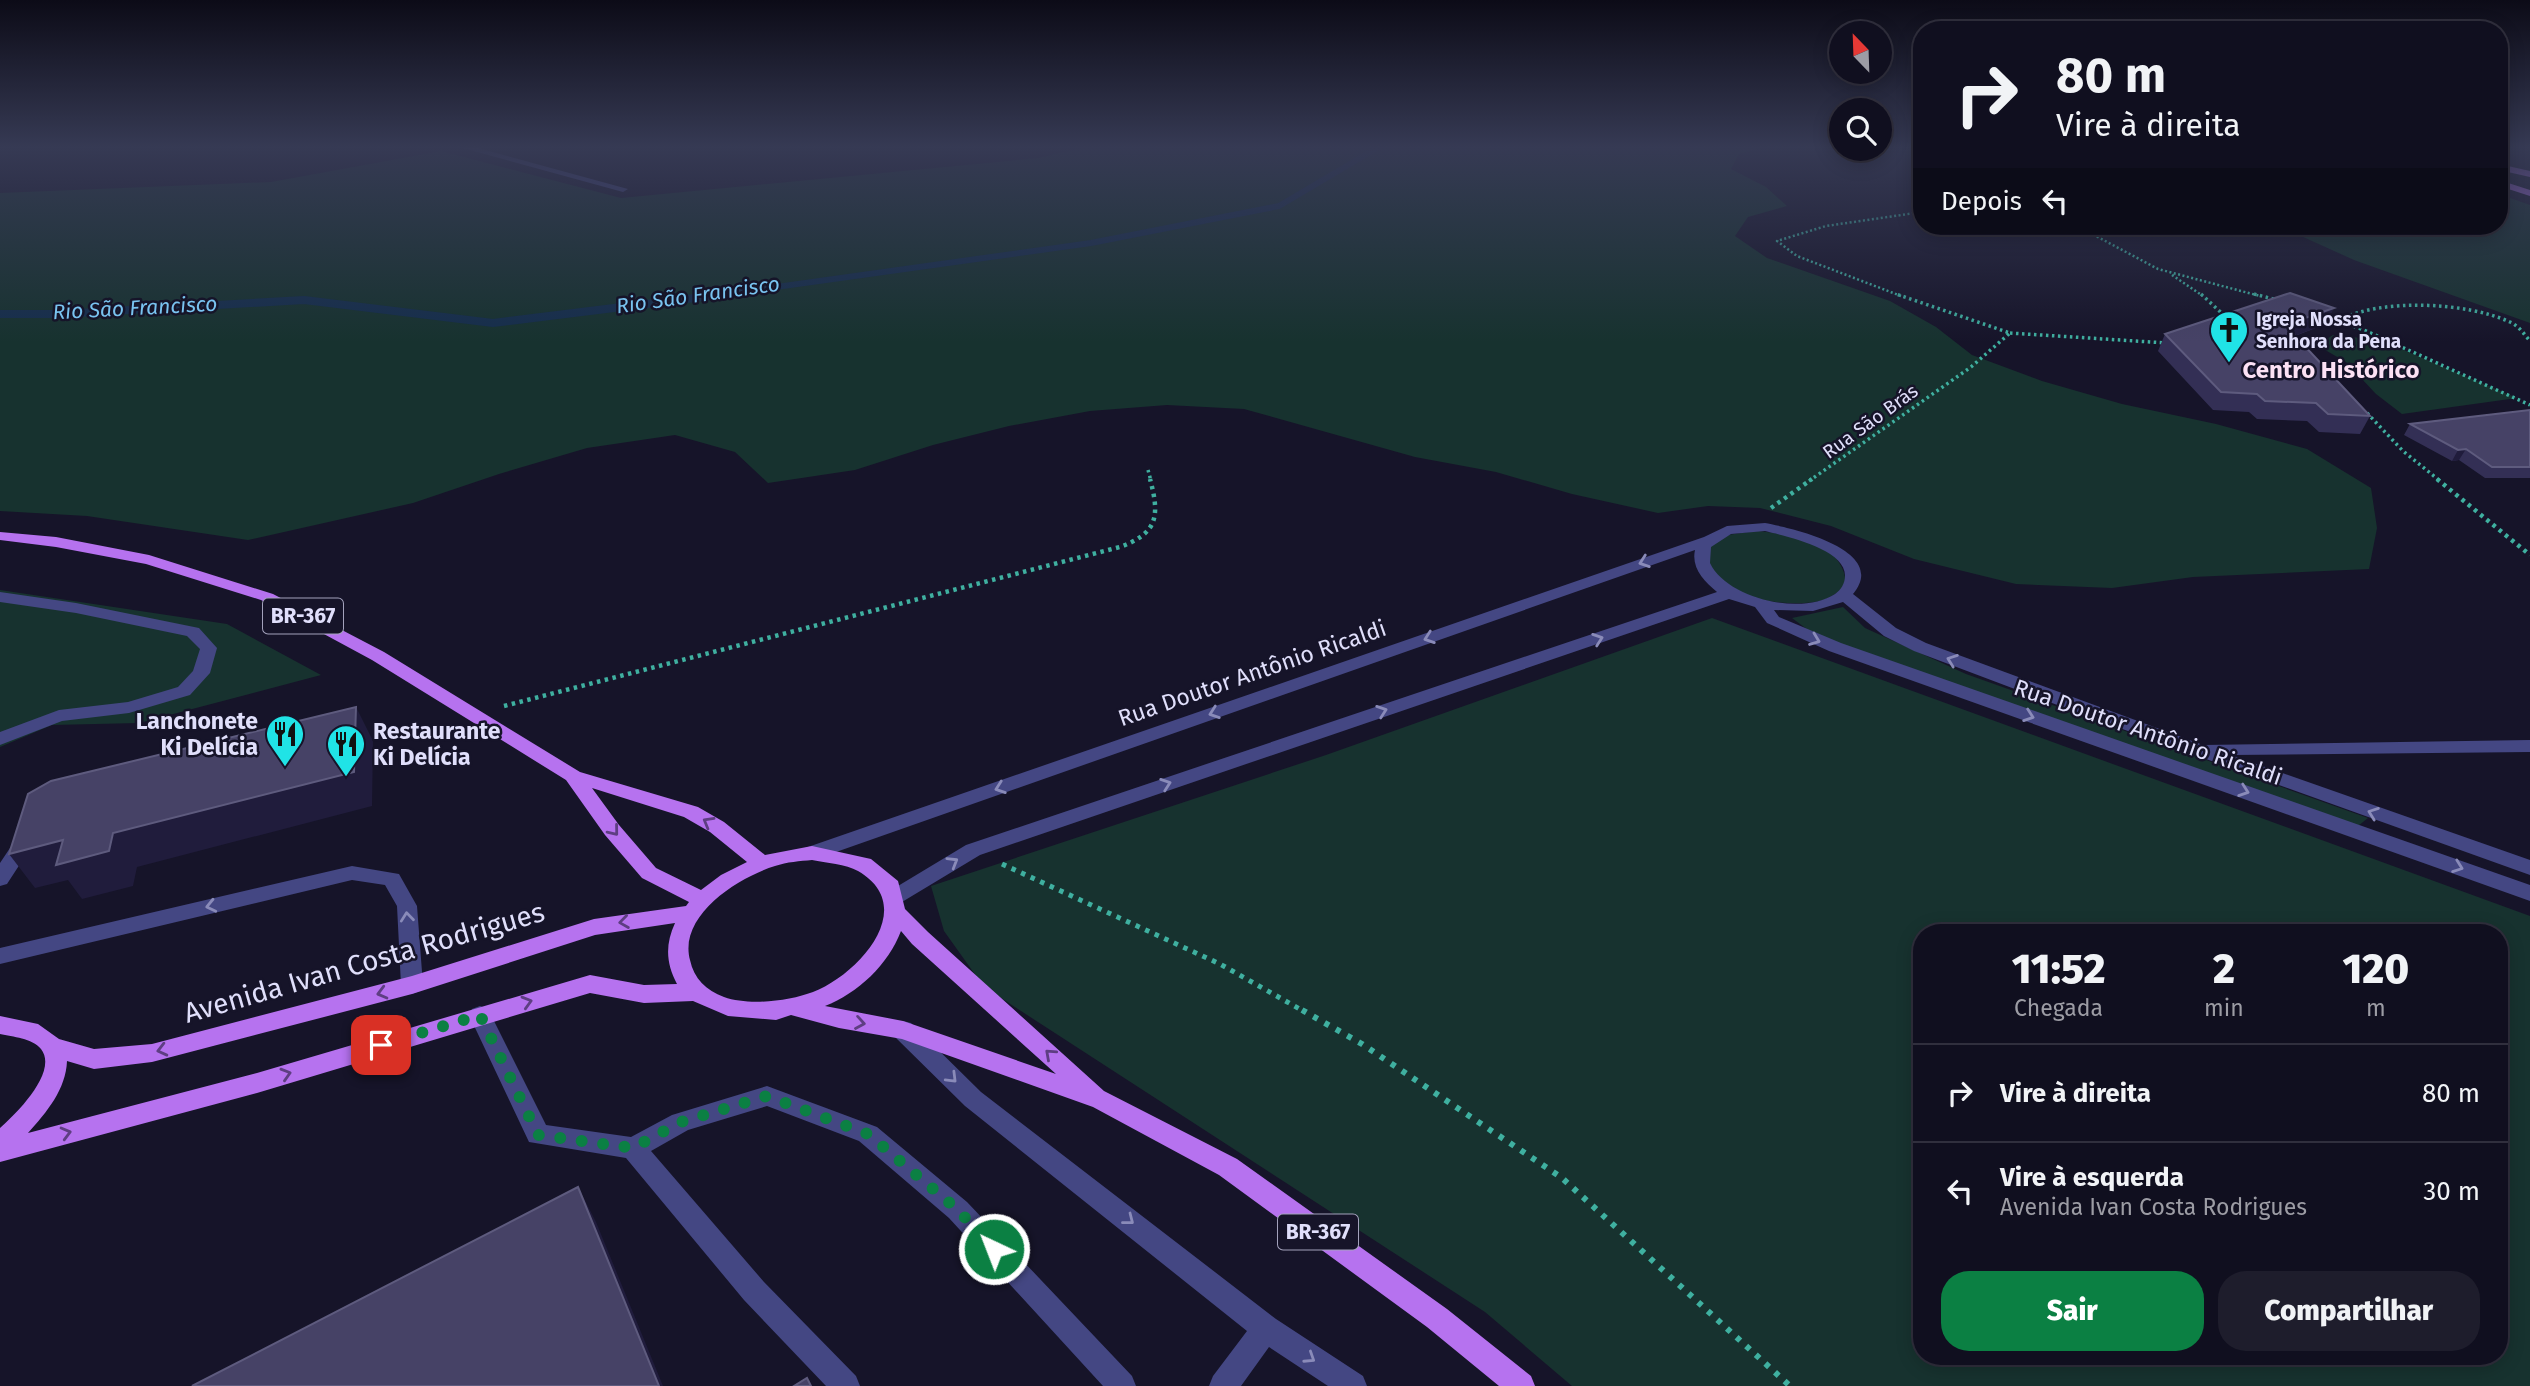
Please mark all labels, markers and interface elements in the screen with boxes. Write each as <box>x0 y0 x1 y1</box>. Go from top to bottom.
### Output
north arrow <box>1829 21 1892 84</box>
map controls <box>1829 21 1892 161</box>
text: 80 m <box>2056 46 2166 105</box>
icon: right <box>1941 49 2032 140</box>
button: search <box>1829 98 1892 161</box>
text: Vire à direita <box>2056 106 2241 144</box>
icon: left <box>2036 182 2074 220</box>
text: Depois <box>1941 186 2022 217</box>
water label: Rio São Francisco <box>615 271 781 319</box>
water label: Rio São Francisco <box>52 291 218 325</box>
place label: Igreja Nossa Senhora da Pena <box>2256 308 2401 353</box>
church icon: Igreja Nossa Senhora da Pena <box>2208 309 2250 364</box>
district label: Centro Histórico <box>2243 356 2419 384</box>
street label: Rua São Brás <box>1818 379 1922 464</box>
one-way arrow <box>1638 554 1650 568</box>
road number: BR-367 <box>263 598 343 634</box>
street label: Rua Doutor Antônio Ricaldi <box>1114 614 1390 732</box>
one-way arrow <box>1424 629 1436 643</box>
one-way arrow <box>1809 631 1821 645</box>
one-way arrow <box>1591 633 1603 647</box>
one-way arrow <box>1947 654 1959 668</box>
street label: Rua Doutor Antônio Ricaldi <box>2010 673 2286 791</box>
one-way arrow <box>1209 705 1221 719</box>
one-way arrow <box>1375 705 1388 719</box>
place label: Lanchonete Ki Delícia <box>136 707 258 761</box>
one-way arrow <box>2023 708 2035 722</box>
restaurant icon: Lanchonete Ki Delícia <box>264 713 306 768</box>
place label: Restaurante Ki Delícia <box>373 717 501 771</box>
restaurant icon: Restaurante Ki Delícia <box>325 723 367 778</box>
one-way arrow <box>1160 778 1172 792</box>
one-way arrow <box>994 780 1006 794</box>
one-way arrow <box>2237 783 2250 797</box>
one-way arrow <box>2368 807 2380 821</box>
one-way arrow <box>702 817 715 830</box>
one-way arrow <box>605 824 618 836</box>
one-way arrow <box>946 857 959 870</box>
one-way arrow <box>2452 859 2464 873</box>
street label: Avenida Ivan Costa Rodrigues <box>180 895 548 1030</box>
one-way arrow <box>205 898 217 913</box>
one-way arrow <box>400 911 415 923</box>
one-way arrow <box>618 915 630 930</box>
text: 11:52 <box>2012 944 2105 994</box>
text: 2 <box>2213 944 2235 994</box>
text: 120 <box>2343 944 2409 994</box>
one-way arrow <box>377 985 389 999</box>
text: Chegada <box>2014 994 2103 1022</box>
text: min <box>2204 994 2244 1022</box>
text: m <box>2366 994 2386 1022</box>
one-way arrow <box>521 995 533 1010</box>
pin <box>351 1015 411 1075</box>
one-way arrow <box>854 1015 866 1030</box>
icon: arrive <box>362 1026 400 1064</box>
one-way arrow <box>156 1042 168 1056</box>
one-way arrow <box>1045 1050 1058 1062</box>
one-way arrow <box>279 1068 291 1083</box>
one-way arrow <box>943 1070 956 1083</box>
icon: right <box>1941 1074 1979 1112</box>
text: Vire à direita <box>2000 1078 2151 1109</box>
text: 80 m <box>2422 1078 2480 1109</box>
one-way arrow <box>60 1127 72 1141</box>
text: Vire à esquerda <box>2000 1162 2184 1193</box>
icon: left <box>1941 1172 1979 1210</box>
text: 30 m <box>2423 1176 2480 1207</box>
text: Avenida Ivan Costa Rodrigues <box>2000 1193 2307 1221</box>
one-way arrow <box>1122 1211 1134 1224</box>
position arrow <box>957 1212 1031 1286</box>
road number: BR-367 <box>1278 1214 1358 1250</box>
button: Sair <box>1941 1271 2204 1351</box>
button: Compartilhar <box>2218 1271 2480 1351</box>
one-way arrow <box>1302 1350 1315 1362</box>

